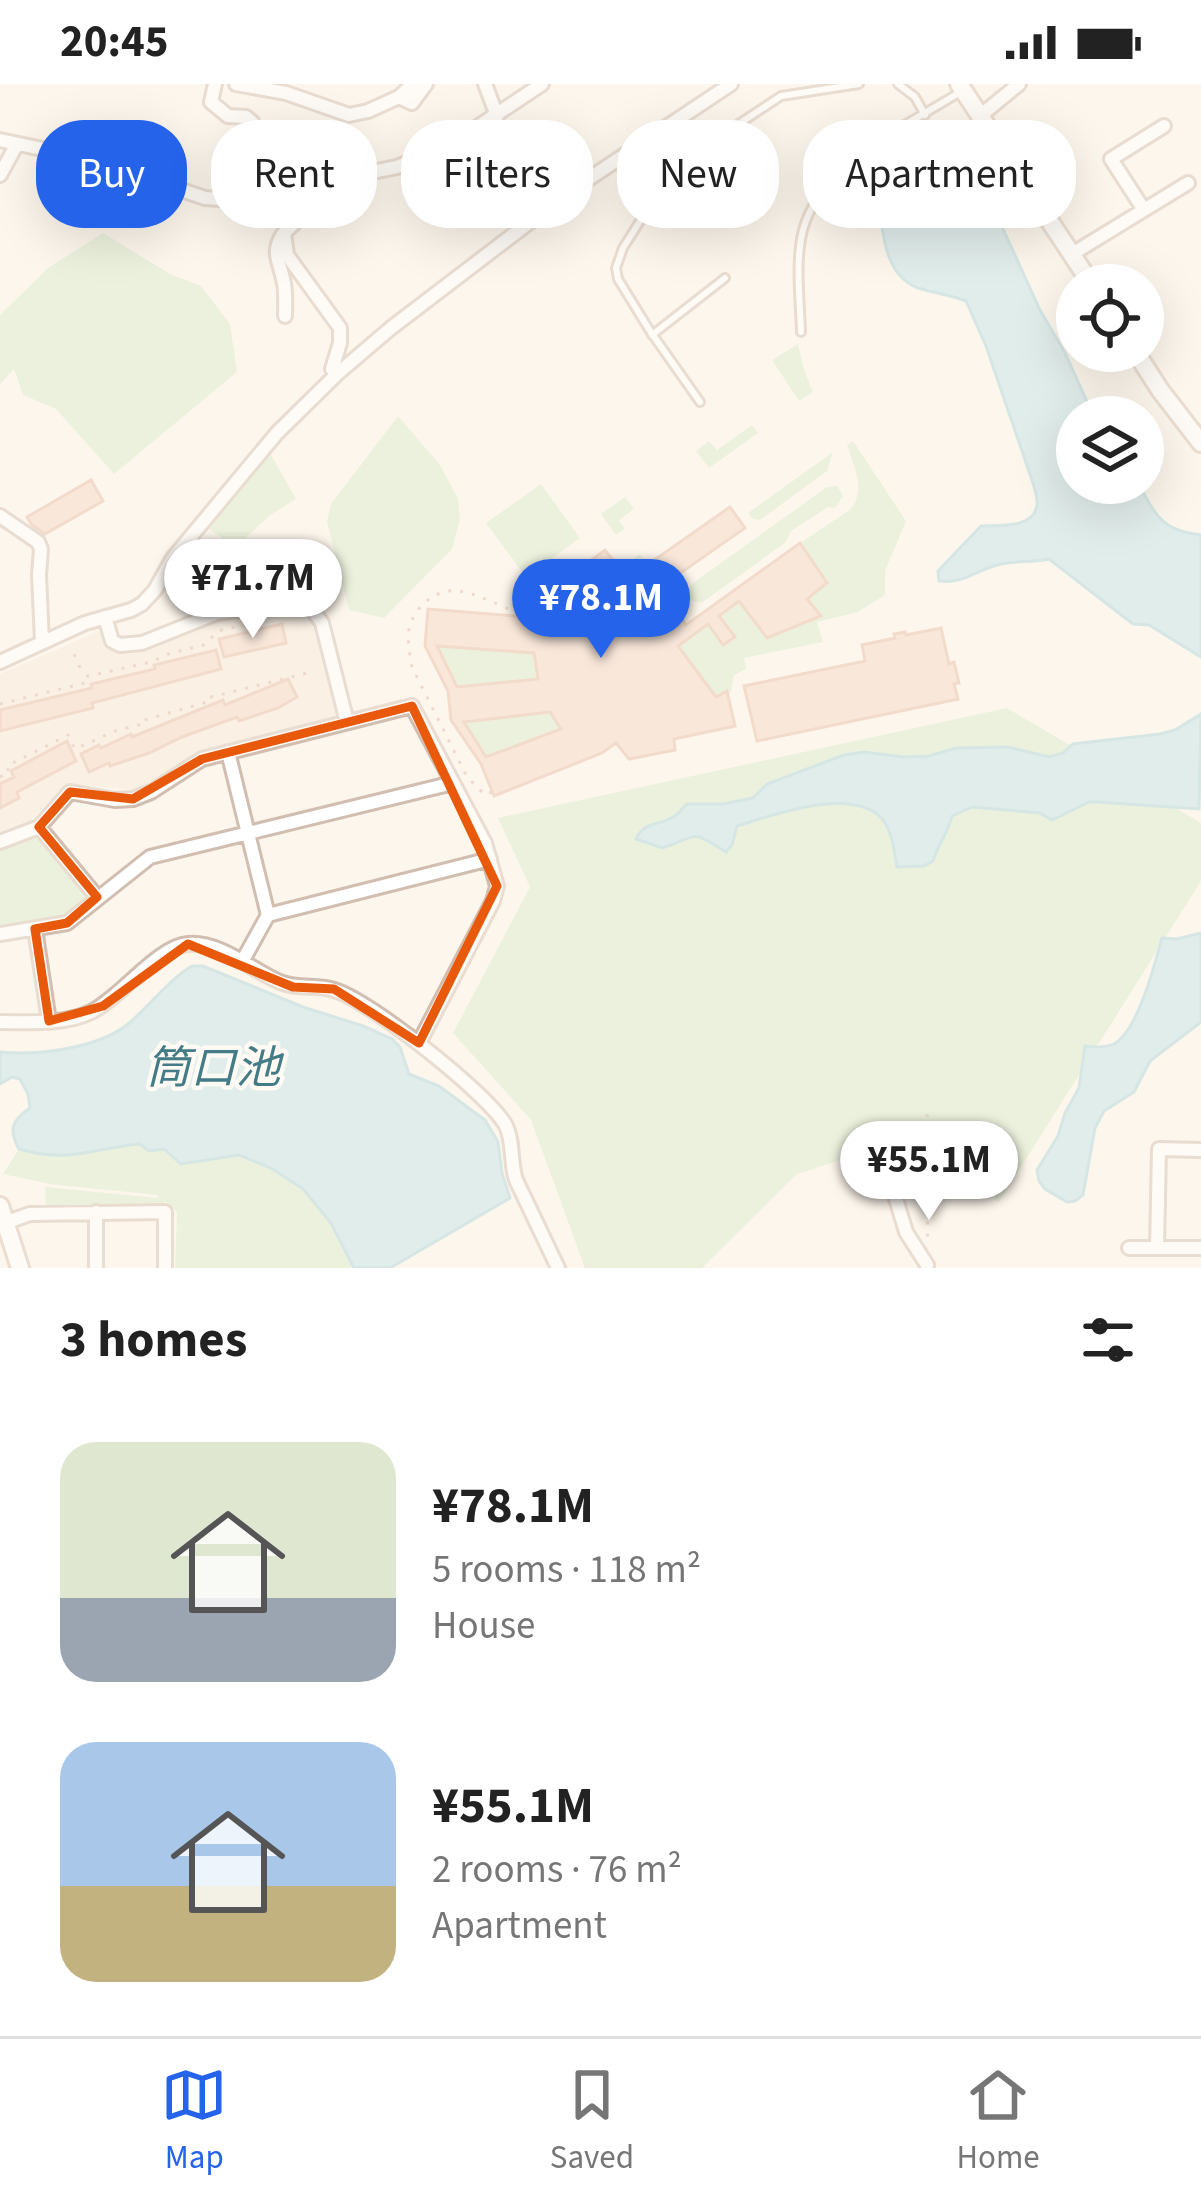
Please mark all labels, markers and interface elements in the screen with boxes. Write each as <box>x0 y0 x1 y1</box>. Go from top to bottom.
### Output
text: 20:45 <box>60 10 169 74</box>
chip: Buy <box>36 120 187 228</box>
chip: Rent <box>211 120 377 228</box>
chip: Filters <box>401 120 593 228</box>
chip: New <box>617 120 779 228</box>
chip: Apartment <box>803 120 1076 228</box>
map controls <box>1056 264 1164 504</box>
button: locate <box>1056 264 1164 372</box>
button: layers <box>1056 396 1164 504</box>
pin: ¥71.7M <box>155 539 351 641</box>
text: ¥71.7M <box>191 550 315 606</box>
pin: ¥78.1M <box>503 559 699 661</box>
text: ¥78.1M <box>539 570 663 626</box>
water label: 筒口池 <box>145 1037 284 1101</box>
pin: ¥55.1M <box>831 1121 1027 1223</box>
text: ¥55.1M <box>867 1132 991 1188</box>
text: 3 homes <box>60 1304 247 1376</box>
icon: filters <box>1075 1307 1141 1373</box>
text: ¥78.1M <box>432 1470 594 1542</box>
icon: home <box>156 1490 300 1634</box>
text: 5 rooms · 118 m² <box>432 1542 701 1598</box>
text: House <box>432 1598 535 1654</box>
text: ¥55.1M <box>432 1770 594 1842</box>
icon: home <box>156 1790 300 1934</box>
text: 2 rooms · 76 m² <box>432 1842 682 1898</box>
text: Apartment <box>432 1898 607 1954</box>
tab: Map <box>161 2062 227 2181</box>
tab: Saved <box>550 2062 634 2181</box>
tab: Home <box>957 2062 1040 2181</box>

